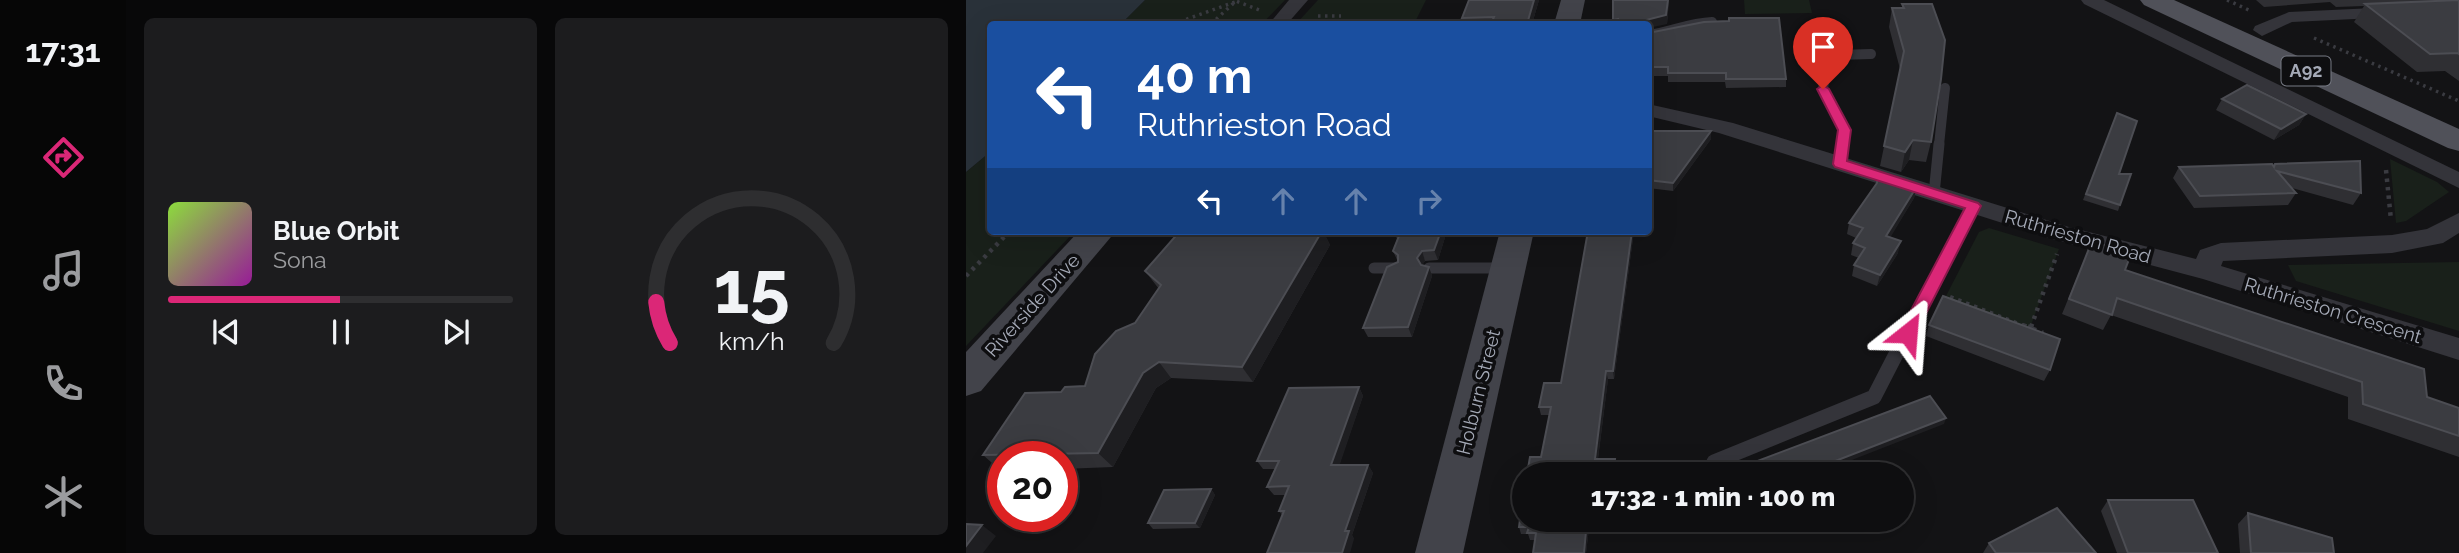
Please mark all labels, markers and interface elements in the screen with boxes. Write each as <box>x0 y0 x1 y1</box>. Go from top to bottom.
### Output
pin <box>1793 17 1853 89</box>
icon: arrive <box>1804 28 1842 66</box>
text: 17:31 <box>25 32 101 69</box>
text: 40 m <box>1137 47 1252 104</box>
icon: left <box>1022 49 1113 140</box>
road number: A92 <box>2282 56 2330 86</box>
text: Ruthrieston Road <box>1137 106 1392 143</box>
icon: directions <box>39 133 88 182</box>
icon: left <box>1191 182 1229 220</box>
icon: ahead <box>1264 182 1302 220</box>
icon: ahead <box>1337 182 1375 220</box>
icon: right <box>1410 182 1448 220</box>
street label: Ruthrieston Road <box>2002 205 2154 267</box>
text: Blue Orbit <box>273 216 400 246</box>
text: 15 <box>713 245 790 330</box>
icon: music <box>39 246 88 295</box>
text: Sona <box>273 246 327 273</box>
street label: Riverside Drive <box>980 249 1084 361</box>
street label: Ruthrieston Crescent <box>2242 273 2425 348</box>
position arrow <box>1871 296 1945 370</box>
icon: previous <box>207 313 245 351</box>
icon: pause <box>322 313 360 351</box>
icon: next <box>437 313 475 351</box>
text: km/h <box>719 325 784 355</box>
street label: Holburn Street <box>1452 326 1504 457</box>
icon: phone <box>39 359 88 408</box>
speed limit sign: 20 <box>987 441 1078 532</box>
icon: climate <box>39 472 88 521</box>
text: 17:32 · 1 min · 100 m <box>1591 482 1835 512</box>

